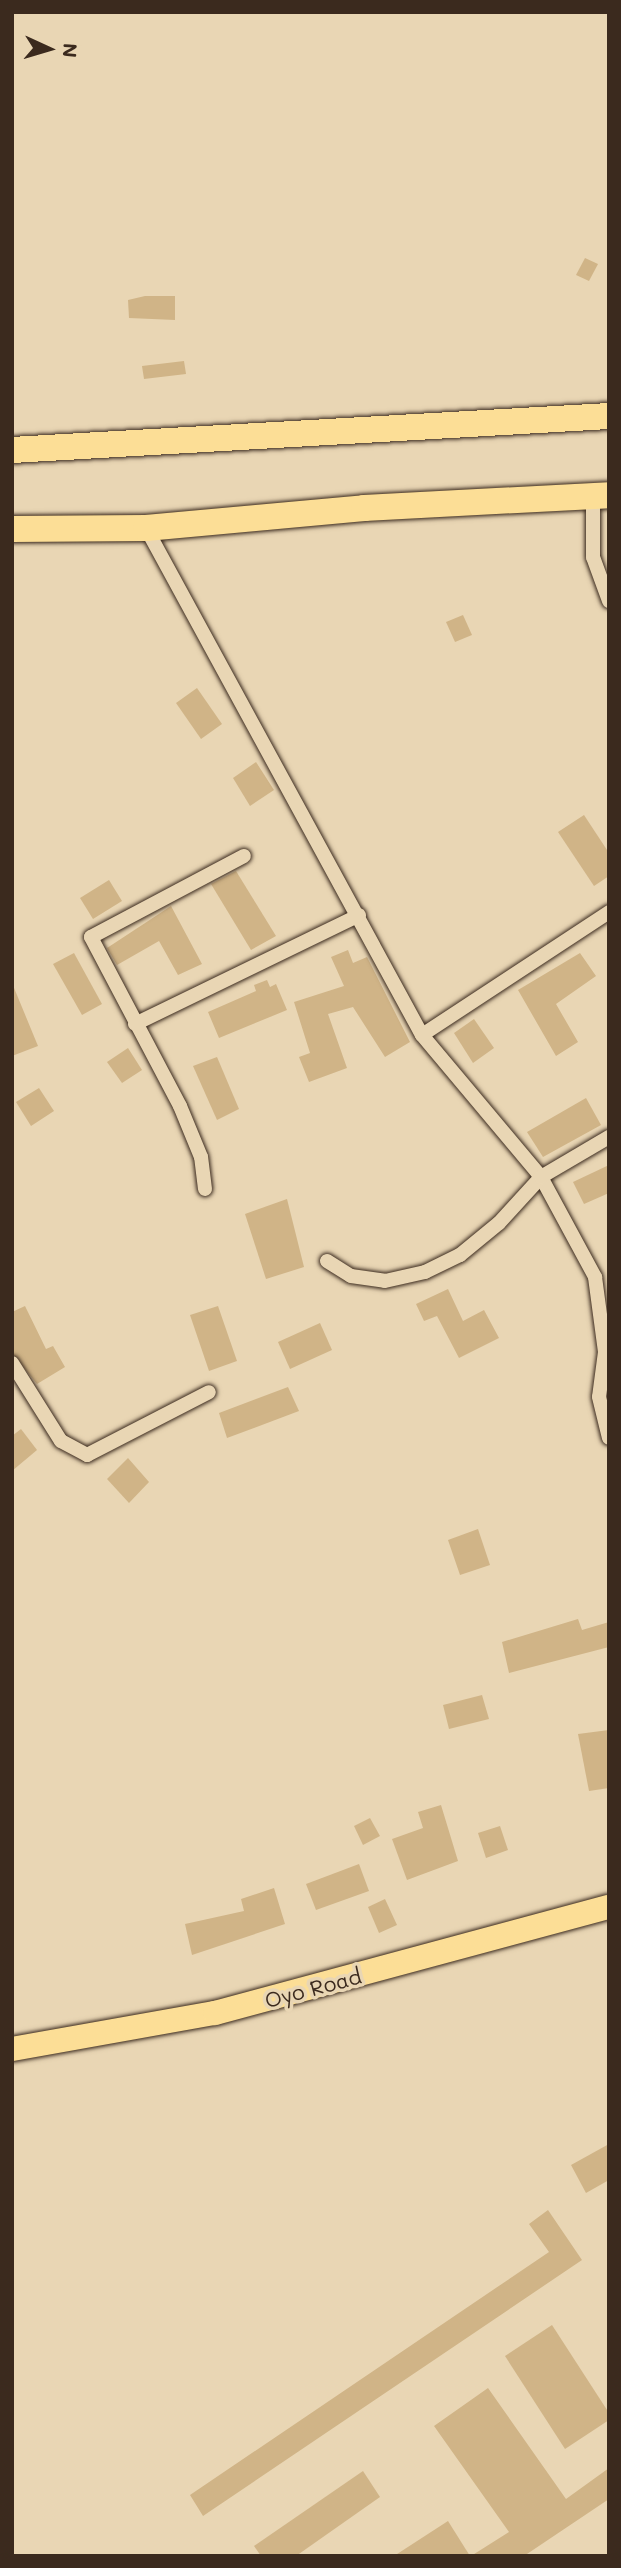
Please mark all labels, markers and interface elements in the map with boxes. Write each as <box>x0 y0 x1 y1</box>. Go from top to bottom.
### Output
north arrow <box>14 14 84 84</box>
text: N <box>57 42 83 59</box>
street label: Oyo Road <box>262 1963 364 2013</box>

